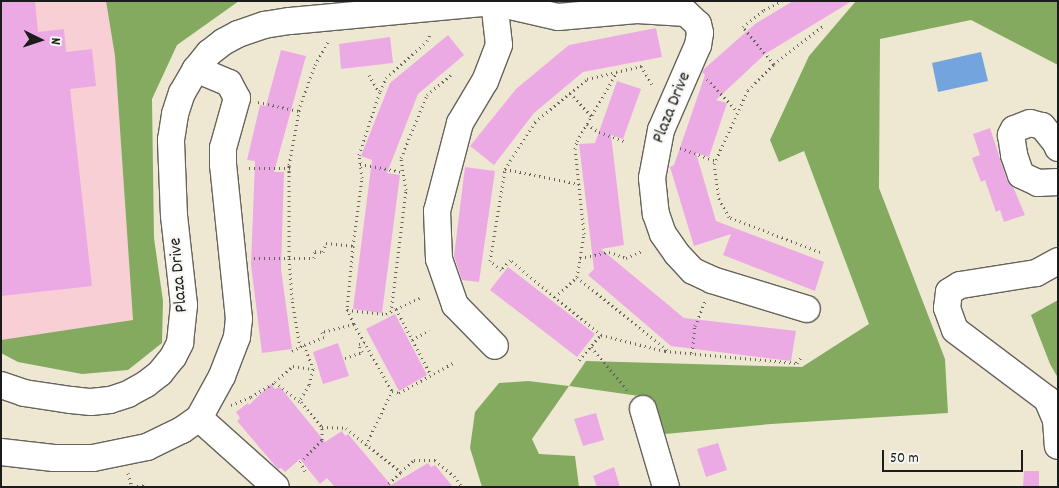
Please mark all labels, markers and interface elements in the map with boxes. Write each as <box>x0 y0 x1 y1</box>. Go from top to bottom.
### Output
north arrow <box>15 15 65 65</box>
text: N <box>45 37 65 45</box>
street label: Plaza Drive <box>649 69 697 147</box>
street label: Plaza Drive <box>166 237 194 313</box>
scale bar <box>884 440 1025 472</box>
text: 50 m <box>890 448 919 470</box>

